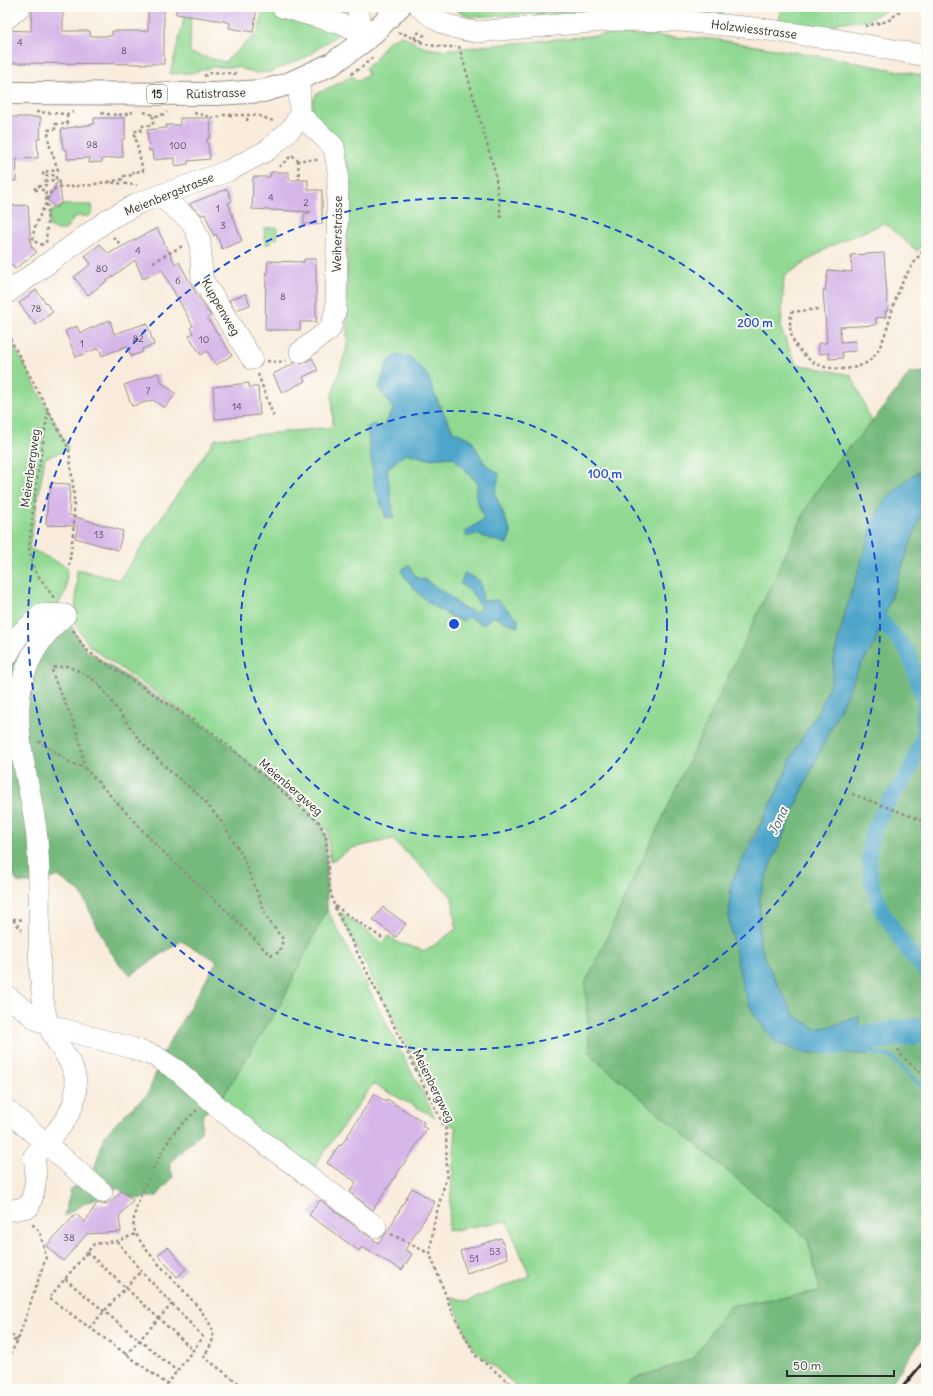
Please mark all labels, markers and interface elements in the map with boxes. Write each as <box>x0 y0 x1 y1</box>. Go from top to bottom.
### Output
street label: Holzwiesstrasse <box>710 16 798 42</box>
house number: 4 <box>17 36 23 49</box>
house number: 8 <box>121 44 127 57</box>
street label: Rütistrasse <box>186 84 246 102</box>
road number: 15 <box>147 85 167 103</box>
house number: 98 <box>86 138 98 151</box>
house number: 100 <box>169 139 187 152</box>
street label: Meienbergstrasse <box>122 169 216 219</box>
house number: 4 <box>268 191 274 204</box>
house number: 2 <box>303 196 309 209</box>
street label: Weiherstrasse <box>329 196 345 272</box>
house number: 1 <box>216 202 220 215</box>
house number: 3 <box>220 219 226 232</box>
house number: 4 <box>135 244 141 257</box>
house number: 80 <box>96 262 108 275</box>
house number: 6 <box>175 274 181 287</box>
street label: Kuppenweg <box>199 276 243 338</box>
house number: 8 <box>280 290 286 303</box>
house number: 78 <box>31 302 42 315</box>
text: 200 m <box>737 315 773 330</box>
house number: 82 <box>132 332 144 345</box>
house number: 10 <box>199 333 209 346</box>
house number: 1 <box>80 337 84 350</box>
house number: 7 <box>146 384 151 397</box>
house number: 14 <box>232 400 242 413</box>
street label: Meienbergweg <box>17 428 43 508</box>
text: 100 m <box>588 466 622 481</box>
house number: 13 <box>94 528 104 541</box>
centre of rings <box>447 617 461 631</box>
street label: Meienbergweg <box>256 755 326 819</box>
water label: Jona <box>764 804 792 838</box>
street label: Meienbergweg <box>410 1047 458 1125</box>
house number: 38 <box>63 1231 75 1244</box>
house number: 53 <box>489 1245 501 1258</box>
house number: 51 <box>469 1252 479 1265</box>
scale bar <box>787 1352 894 1378</box>
text: 50 m <box>793 1358 822 1373</box>

